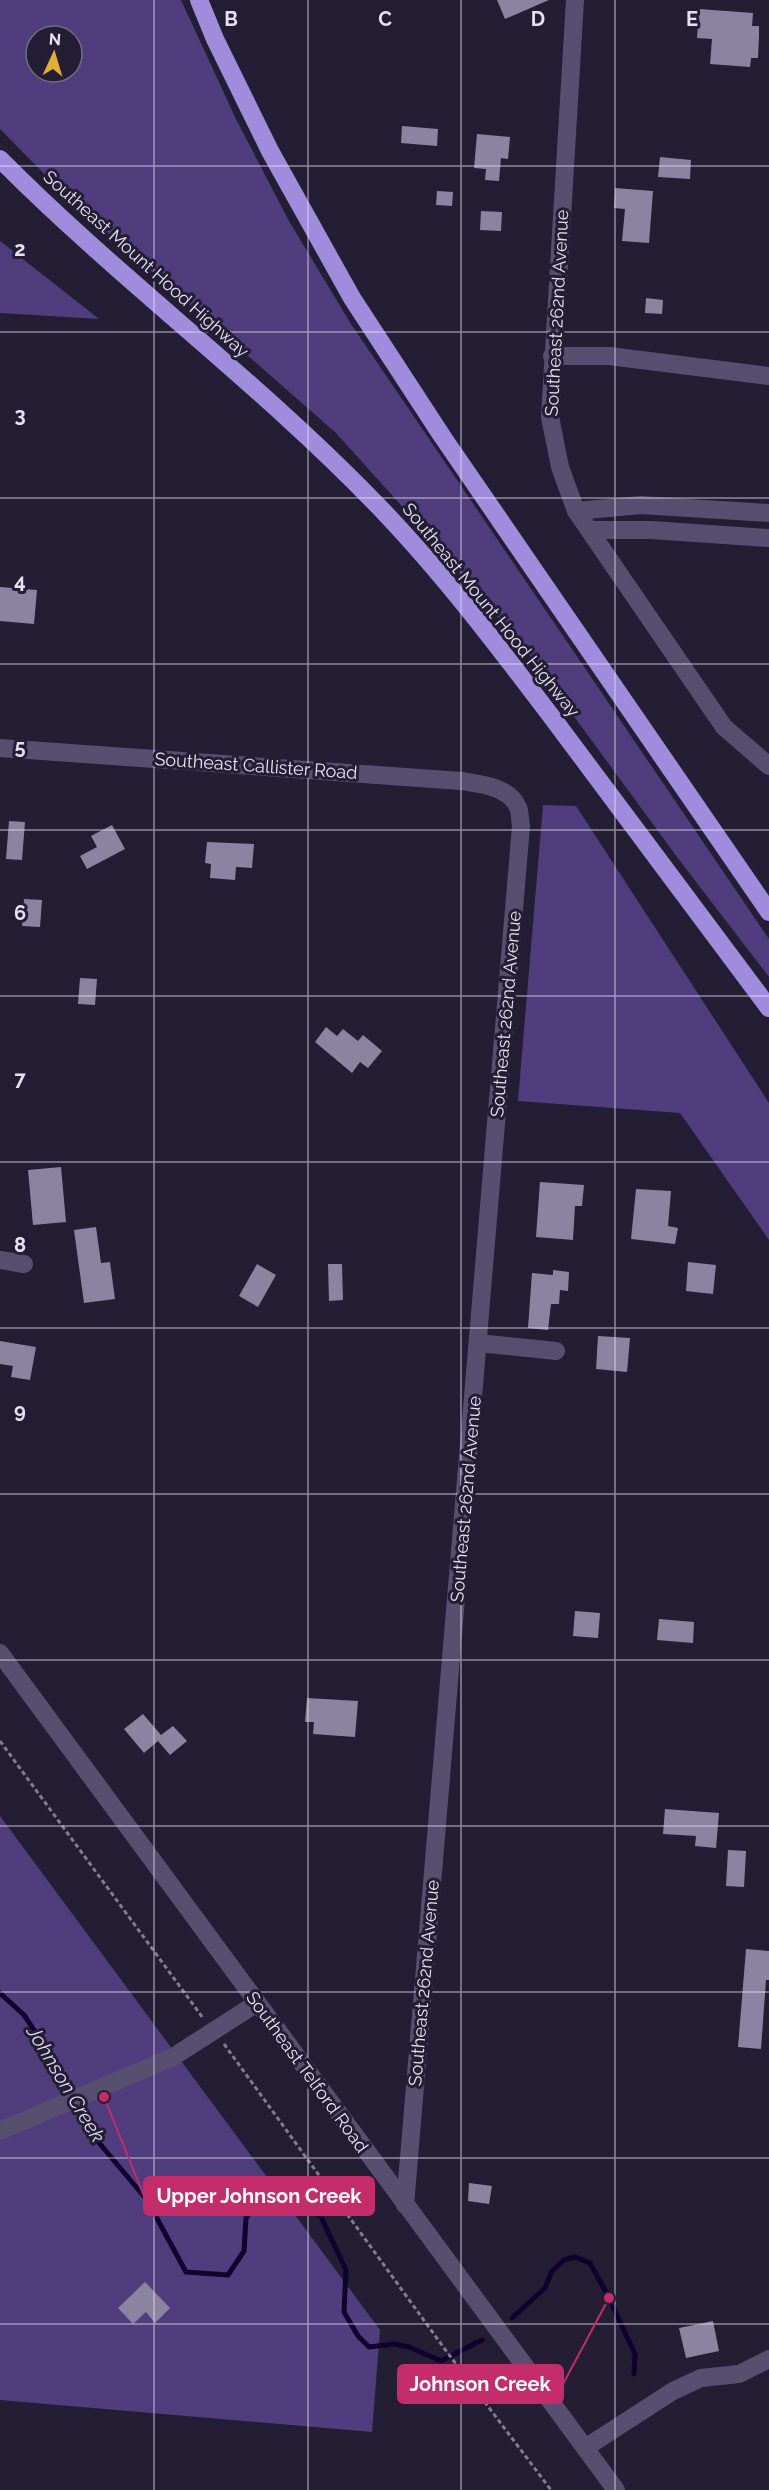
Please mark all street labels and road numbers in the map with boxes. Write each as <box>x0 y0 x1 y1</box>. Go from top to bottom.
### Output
street label: Southeast Mount Hood Highway <box>39 166 254 362</box>
street label: Southeast 262nd Avenue <box>541 209 572 417</box>
street label: Southeast Mount Hood Highway <box>399 498 584 721</box>
street label: Southeast Callister Road <box>154 748 358 783</box>
street label: Southeast 262nd Avenue <box>486 909 525 1118</box>
street label: Southeast 262nd Avenue <box>446 1394 485 1603</box>
street label: Southeast 262nd Avenue <box>404 1878 443 2087</box>
street label: Southeast Telford Road <box>242 1987 373 2156</box>

